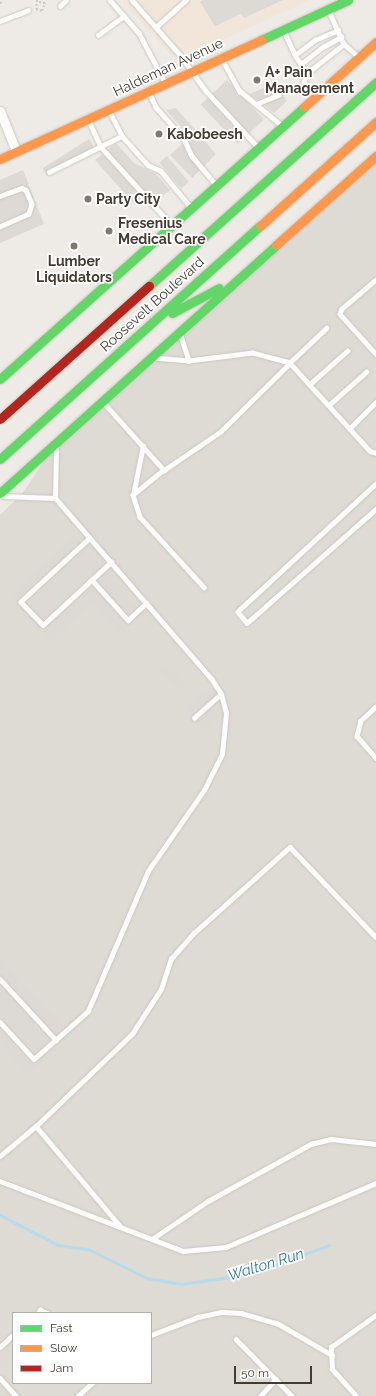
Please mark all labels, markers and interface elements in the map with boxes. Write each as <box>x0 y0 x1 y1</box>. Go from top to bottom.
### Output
street label: Haldeman Avenue <box>110 34 226 100</box>
place label: A+ Pain Management <box>265 64 354 96</box>
marker: A+ Pain Management <box>252 75 262 85</box>
place label: Kabobeesh <box>167 126 243 142</box>
marker: Kabobeesh <box>154 129 164 139</box>
place label: Party City <box>96 191 161 207</box>
marker: Party City <box>83 194 93 204</box>
place label: Fresenius Medical Care <box>118 215 206 248</box>
marker: Fresenius Medical Care <box>103 225 115 237</box>
marker: Lumber Liquidators <box>69 241 79 251</box>
place label: Lumber Liquidators <box>36 253 112 286</box>
street label: Roosevelt Boulevard <box>97 253 207 355</box>
water label: Walton Run <box>226 1245 306 1285</box>
legend <box>12 1312 152 1384</box>
text: Fast <box>50 1321 73 1335</box>
text: Slow <box>50 1341 77 1355</box>
scale bar <box>236 1358 314 1384</box>
text: Jam <box>50 1361 73 1375</box>
text: 50 m <box>241 1366 269 1380</box>

